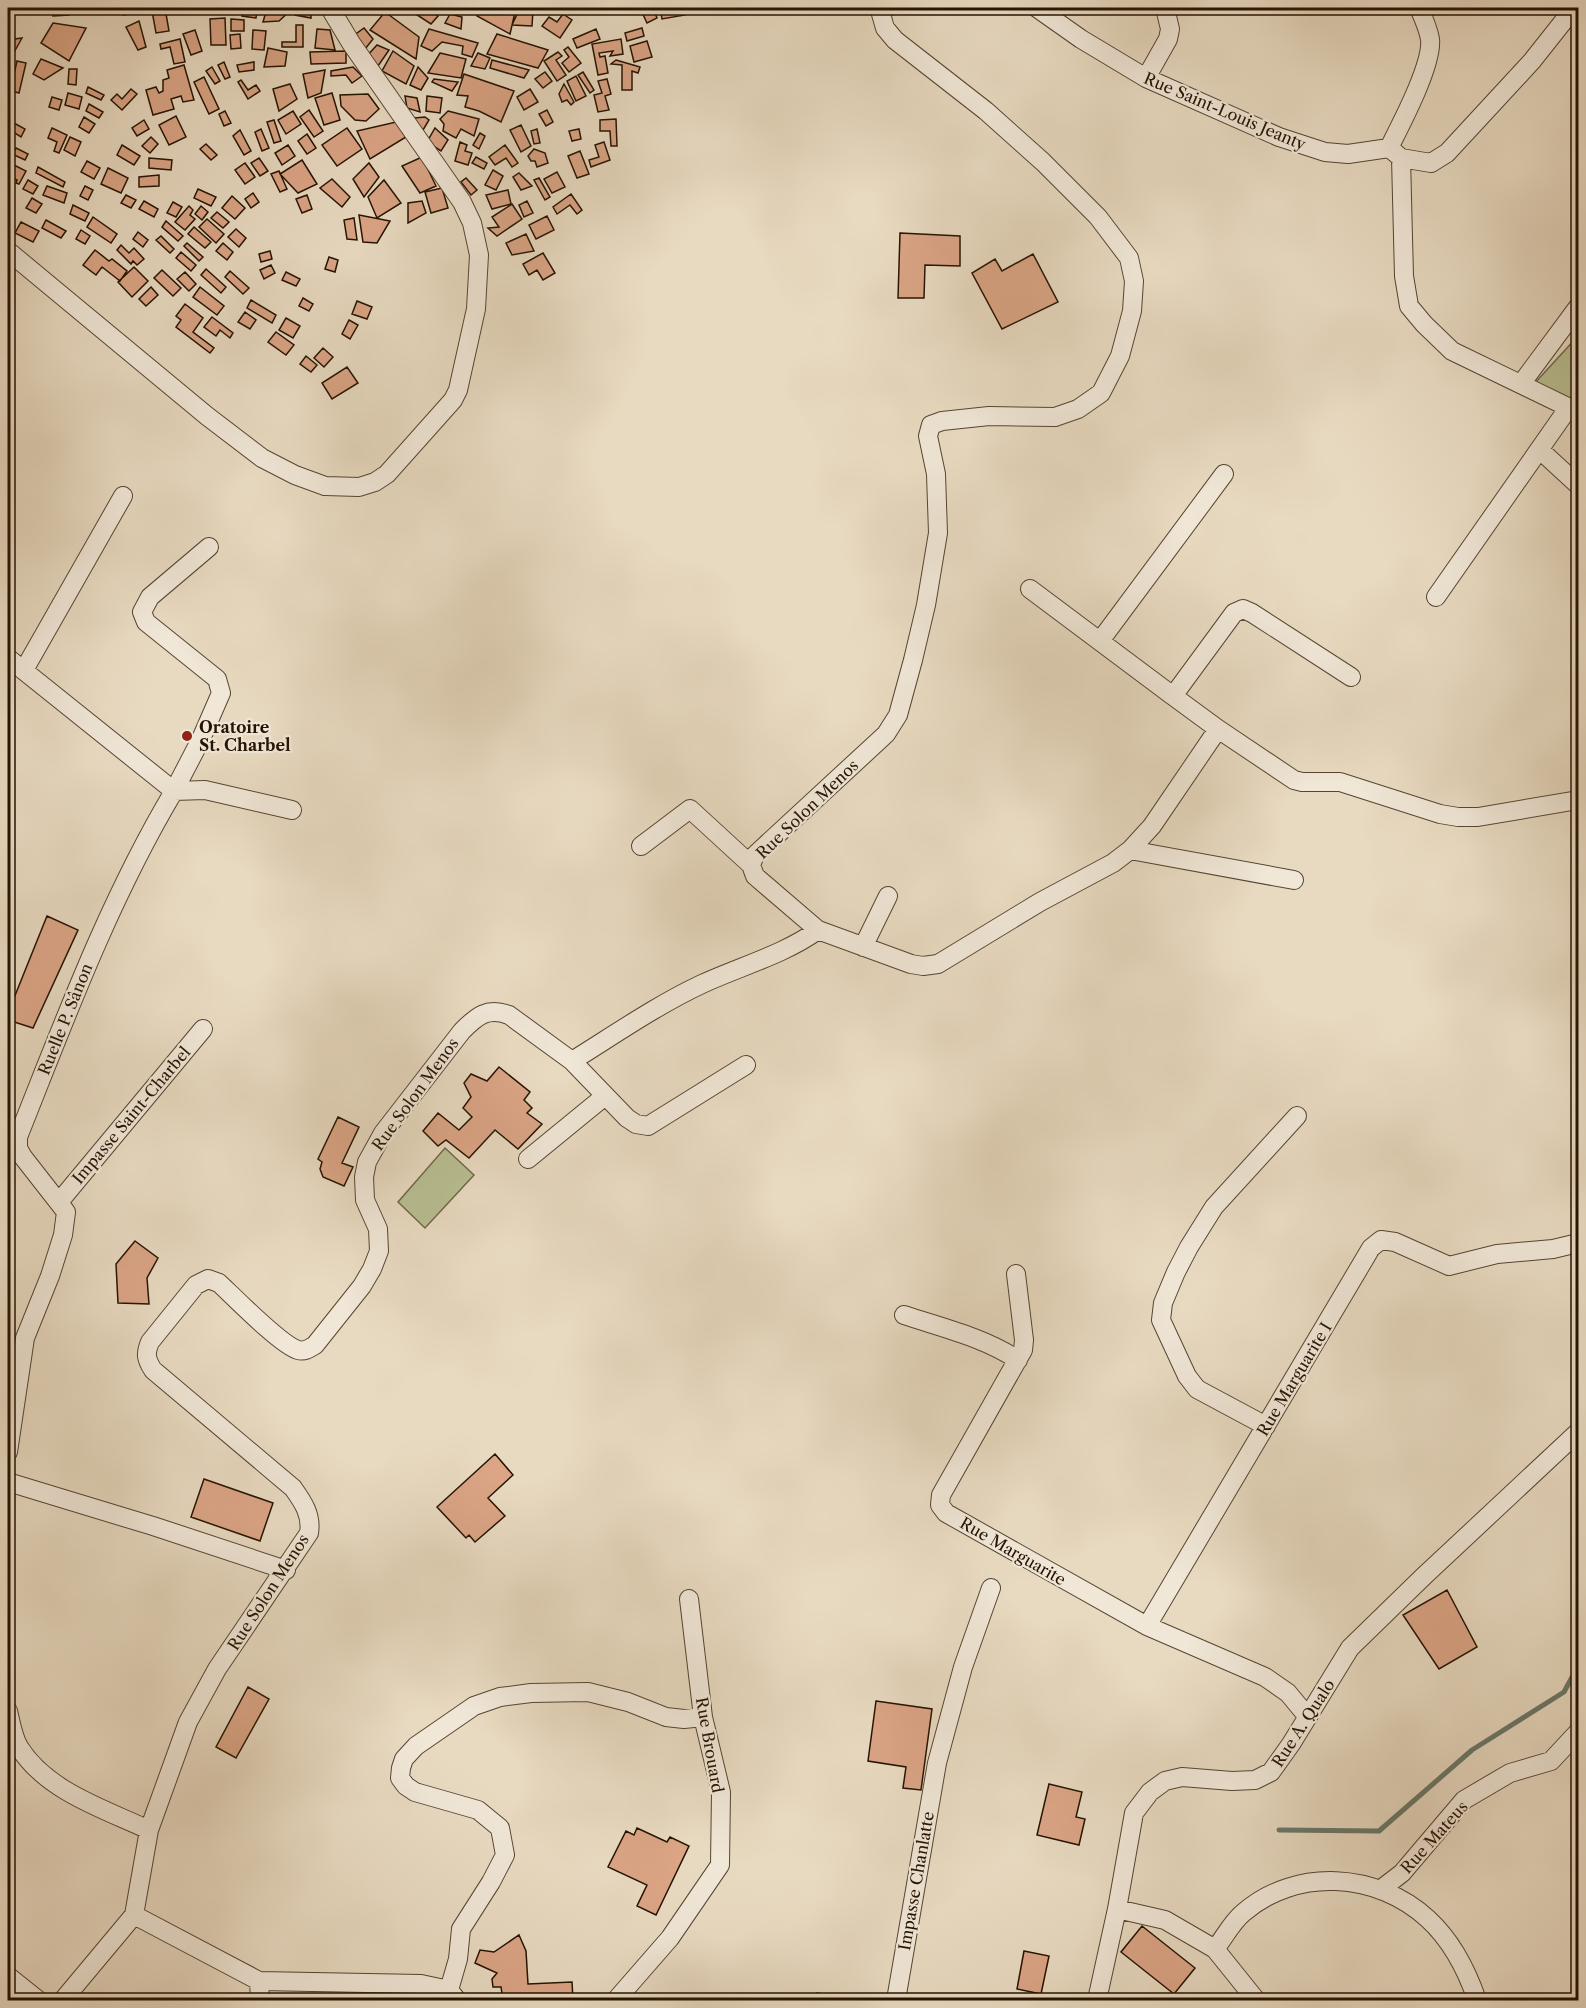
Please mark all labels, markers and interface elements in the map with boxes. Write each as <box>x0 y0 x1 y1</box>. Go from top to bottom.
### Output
street label: Rue Saint-Louis Jeanty <box>1141 68 1310 155</box>
place label: Oratoire St. Charbel <box>199 717 291 755</box>
marker: Oratoire St. Charbel <box>180 729 194 743</box>
street label: Rue Solon Menos <box>752 755 862 863</box>
street label: Ruelle P. Sânon <box>33 960 97 1078</box>
street label: Rue Solon Menos <box>367 1034 463 1154</box>
street label: Impasse Saint-Charbel <box>68 1042 194 1188</box>
street label: Rue Marguarite I <box>1252 1318 1336 1440</box>
street label: Rue Marguarite <box>957 1513 1070 1589</box>
street label: Rue Solon Menos <box>223 1530 313 1654</box>
street label: Rue A. Qualo <box>1267 1675 1339 1771</box>
street label: Rue Brouard <box>692 1696 728 1795</box>
street label: Rue Mateus <box>1396 1797 1472 1877</box>
street label: Impasse Chanlatte <box>894 1810 938 1952</box>

